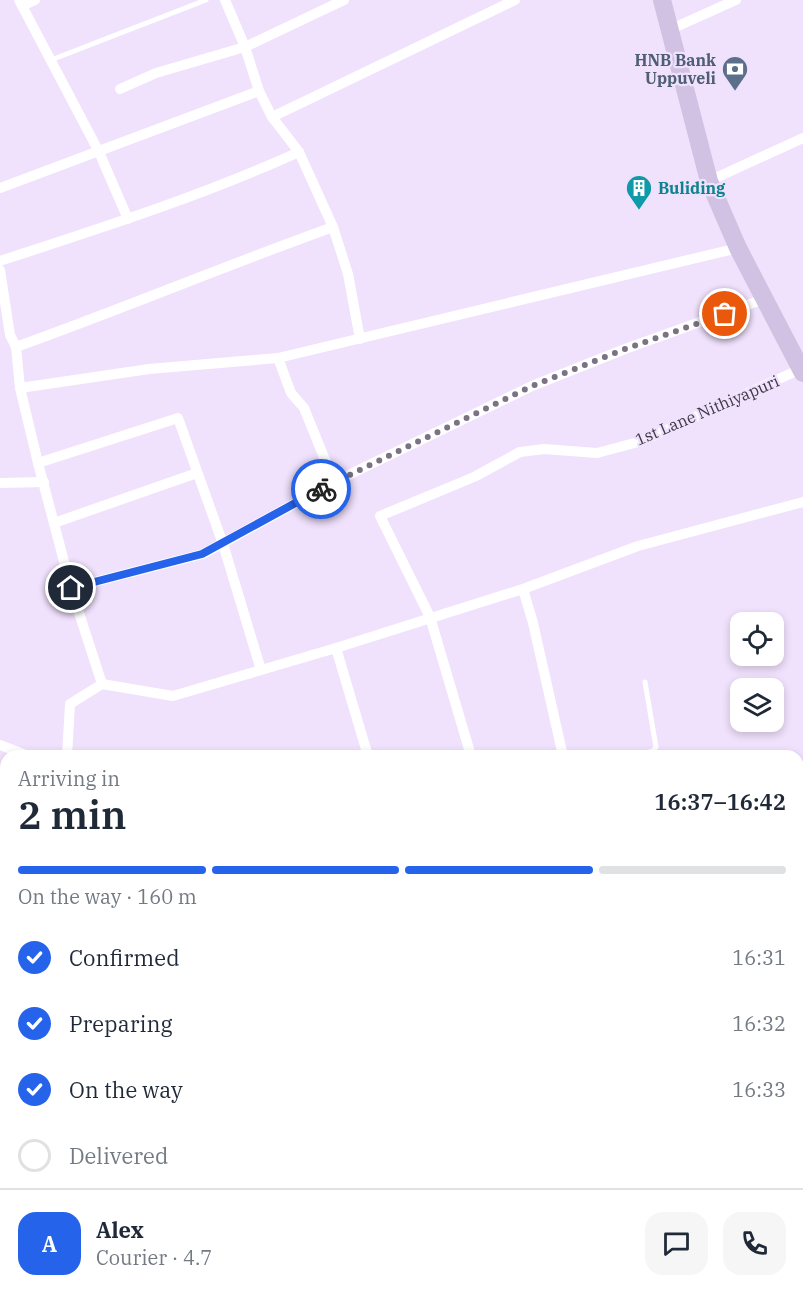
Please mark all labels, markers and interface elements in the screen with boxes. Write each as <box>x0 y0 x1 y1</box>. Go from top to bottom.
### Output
place label: HNB Bank Uppuveli <box>634 50 716 88</box>
bank icon: HNB Bank Uppuveli <box>720 54 750 92</box>
building icon: Buliding <box>624 173 654 211</box>
place label: Buliding <box>658 178 726 198</box>
pin <box>699 288 750 339</box>
icon: bag <box>708 297 741 330</box>
street label: 1st Lane Nithiyapuri <box>632 371 782 449</box>
courier <box>291 459 351 519</box>
icon: bike <box>305 473 338 506</box>
pin <box>45 562 96 613</box>
icon: home <box>54 571 87 604</box>
map controls <box>730 612 784 732</box>
button: locate <box>730 612 784 666</box>
button: layers <box>730 678 784 732</box>
text: Arriving in <box>18 765 120 792</box>
text: 16:37–16:42 <box>654 787 786 816</box>
text: 2 min <box>18 789 126 840</box>
text: On the way · 160 m <box>18 883 197 910</box>
icon: check <box>18 941 51 974</box>
text: Confirmed <box>69 943 180 972</box>
text: 16:31 <box>732 944 786 971</box>
icon: check <box>18 1007 51 1040</box>
text: Preparing <box>69 1009 173 1038</box>
text: 16:32 <box>732 1010 786 1037</box>
icon: check <box>18 1073 51 1106</box>
text: On the way <box>69 1075 183 1104</box>
text: 16:33 <box>732 1076 786 1103</box>
text: Delivered <box>69 1141 168 1170</box>
button: chat <box>645 1212 708 1275</box>
button: phone <box>723 1212 786 1275</box>
text: Alex <box>96 1215 144 1244</box>
text: A <box>42 1229 57 1258</box>
text: Courier · 4.7 <box>96 1244 212 1271</box>

